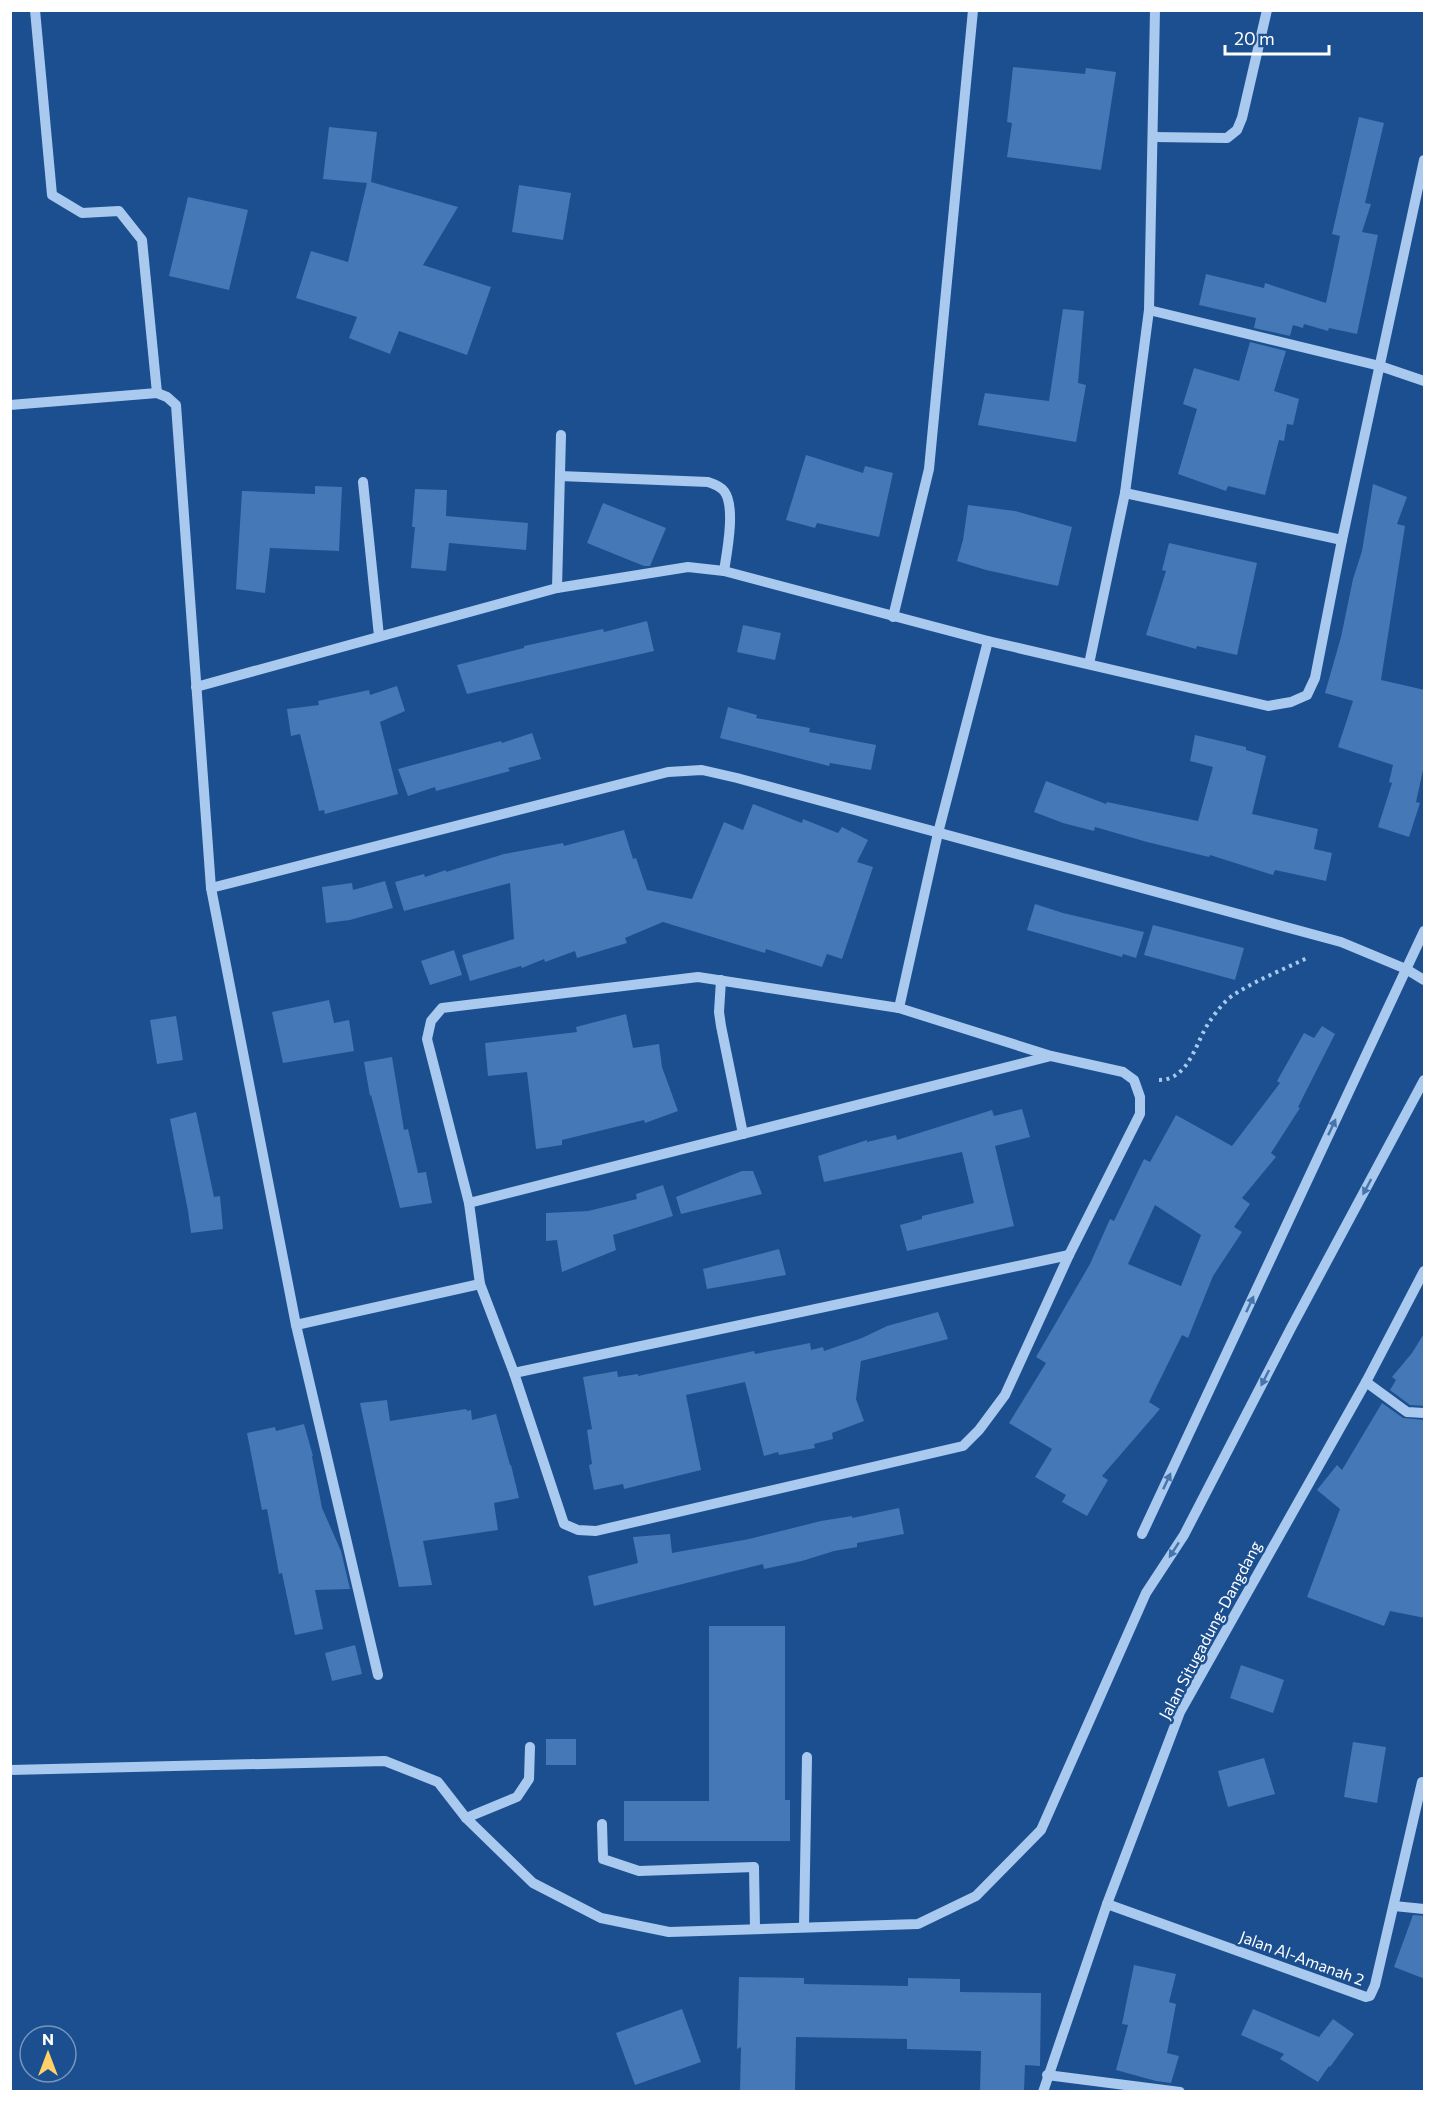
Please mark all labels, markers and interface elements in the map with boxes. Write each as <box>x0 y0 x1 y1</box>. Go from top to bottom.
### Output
scale bar <box>1225 18 1328 56</box>
text: 20 m <box>1234 27 1275 49</box>
one-way arrow <box>1328 1119 1337 1136</box>
one-way arrow <box>1362 1179 1372 1196</box>
one-way arrow <box>1245 1295 1254 1312</box>
one-way arrow <box>1261 1369 1271 1387</box>
one-way arrow <box>1162 1472 1171 1489</box>
street label: Jalan Situgadung-Dangdang <box>1154 1537 1265 1722</box>
one-way arrow <box>1169 1542 1180 1559</box>
street label: Jalan Al-Amanah 2 <box>1237 1926 1367 1989</box>
north arrow <box>18 2024 78 2084</box>
text: N <box>42 2029 54 2048</box>

